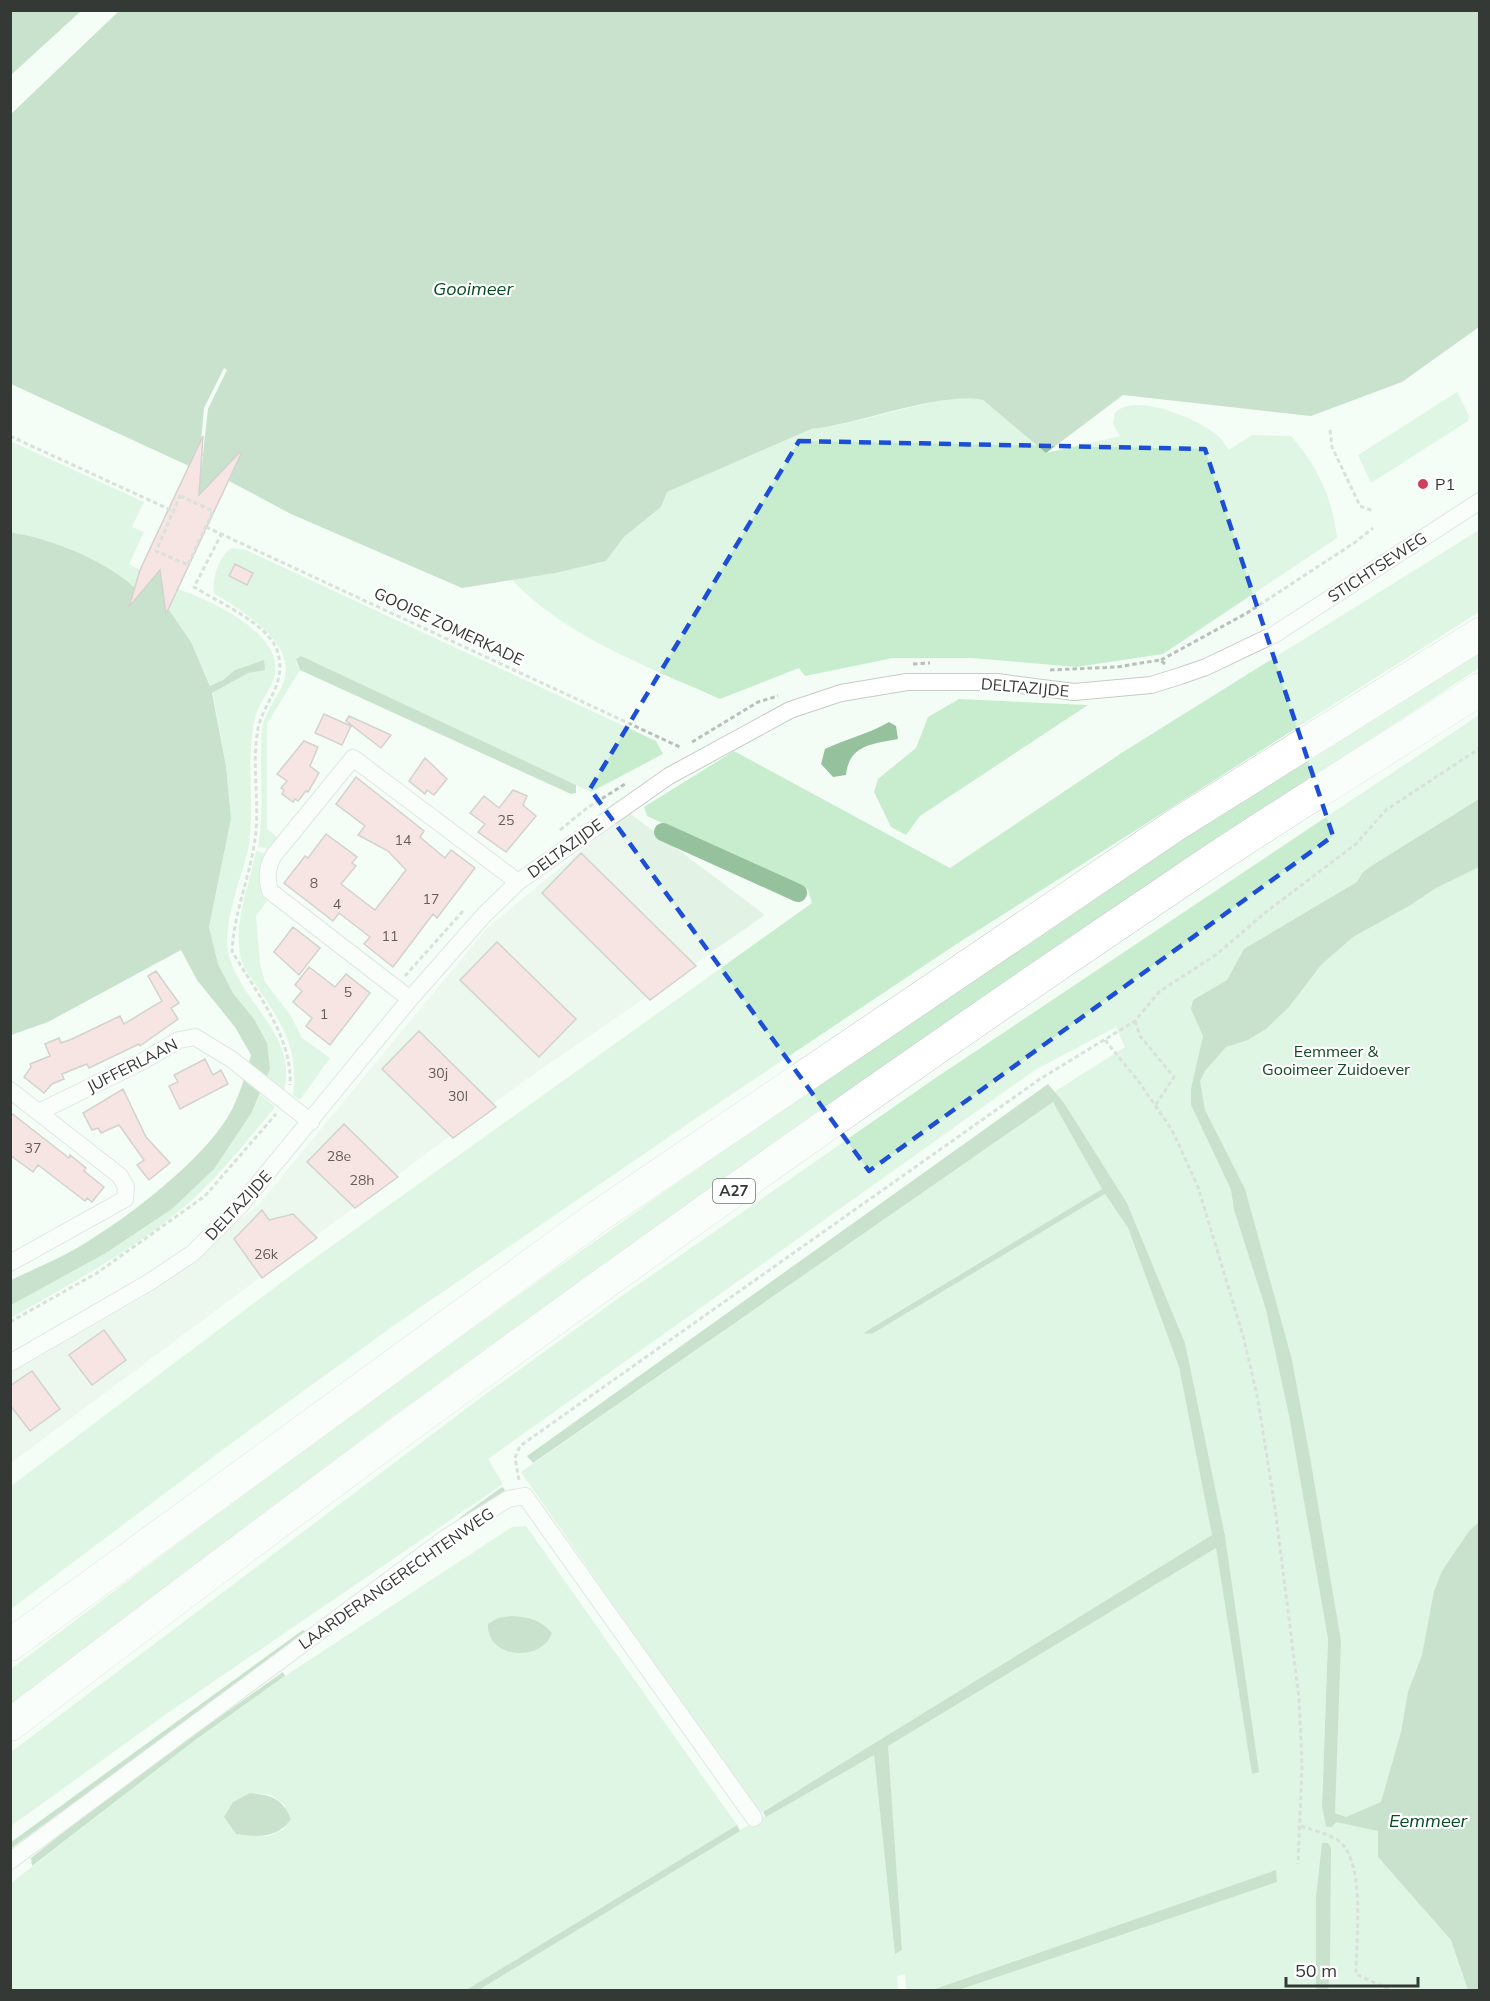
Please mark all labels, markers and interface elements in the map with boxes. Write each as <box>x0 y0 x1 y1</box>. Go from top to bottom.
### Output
water label: Gooimeer <box>433 277 514 300</box>
place label: P1 <box>1435 474 1455 494</box>
marker: P1 <box>1416 477 1430 491</box>
street label: STICHTSEWEG <box>1324 528 1430 606</box>
street label: GOOISE ZOMERKADE <box>371 583 527 669</box>
street label: DELTAZIJDE <box>980 673 1070 701</box>
house number: 25 <box>498 811 514 829</box>
street label: DELTAZIJDE <box>523 814 607 882</box>
house number: 14 <box>395 831 412 849</box>
house number: 8 <box>310 874 318 892</box>
house number: 17 <box>423 890 439 908</box>
house number: 4 <box>333 895 342 913</box>
house number: 11 <box>382 927 398 945</box>
house number: 5 <box>344 983 352 1001</box>
house number: 1 <box>320 1005 328 1023</box>
street label: JUFFERLAAN <box>83 1034 181 1096</box>
park label: Eemmeer & Gooimeer Zuidoever <box>1262 1041 1410 1079</box>
house number: 30j <box>428 1064 448 1082</box>
house number: 30l <box>448 1087 468 1105</box>
house number: 37 <box>25 1139 41 1157</box>
house number: 28e <box>327 1147 351 1165</box>
street label: DELTAZIJDE <box>201 1166 275 1244</box>
house number: 28h <box>349 1171 375 1189</box>
road number: A27 <box>713 1179 755 1203</box>
house number: 26k <box>254 1245 279 1263</box>
street label: LAARDERANGERECHTENWEG <box>295 1503 497 1653</box>
water label: Eemmeer <box>1389 1809 1468 1832</box>
scale bar <box>1286 1950 1418 1988</box>
text: 50 m <box>1295 1959 1337 1982</box>

